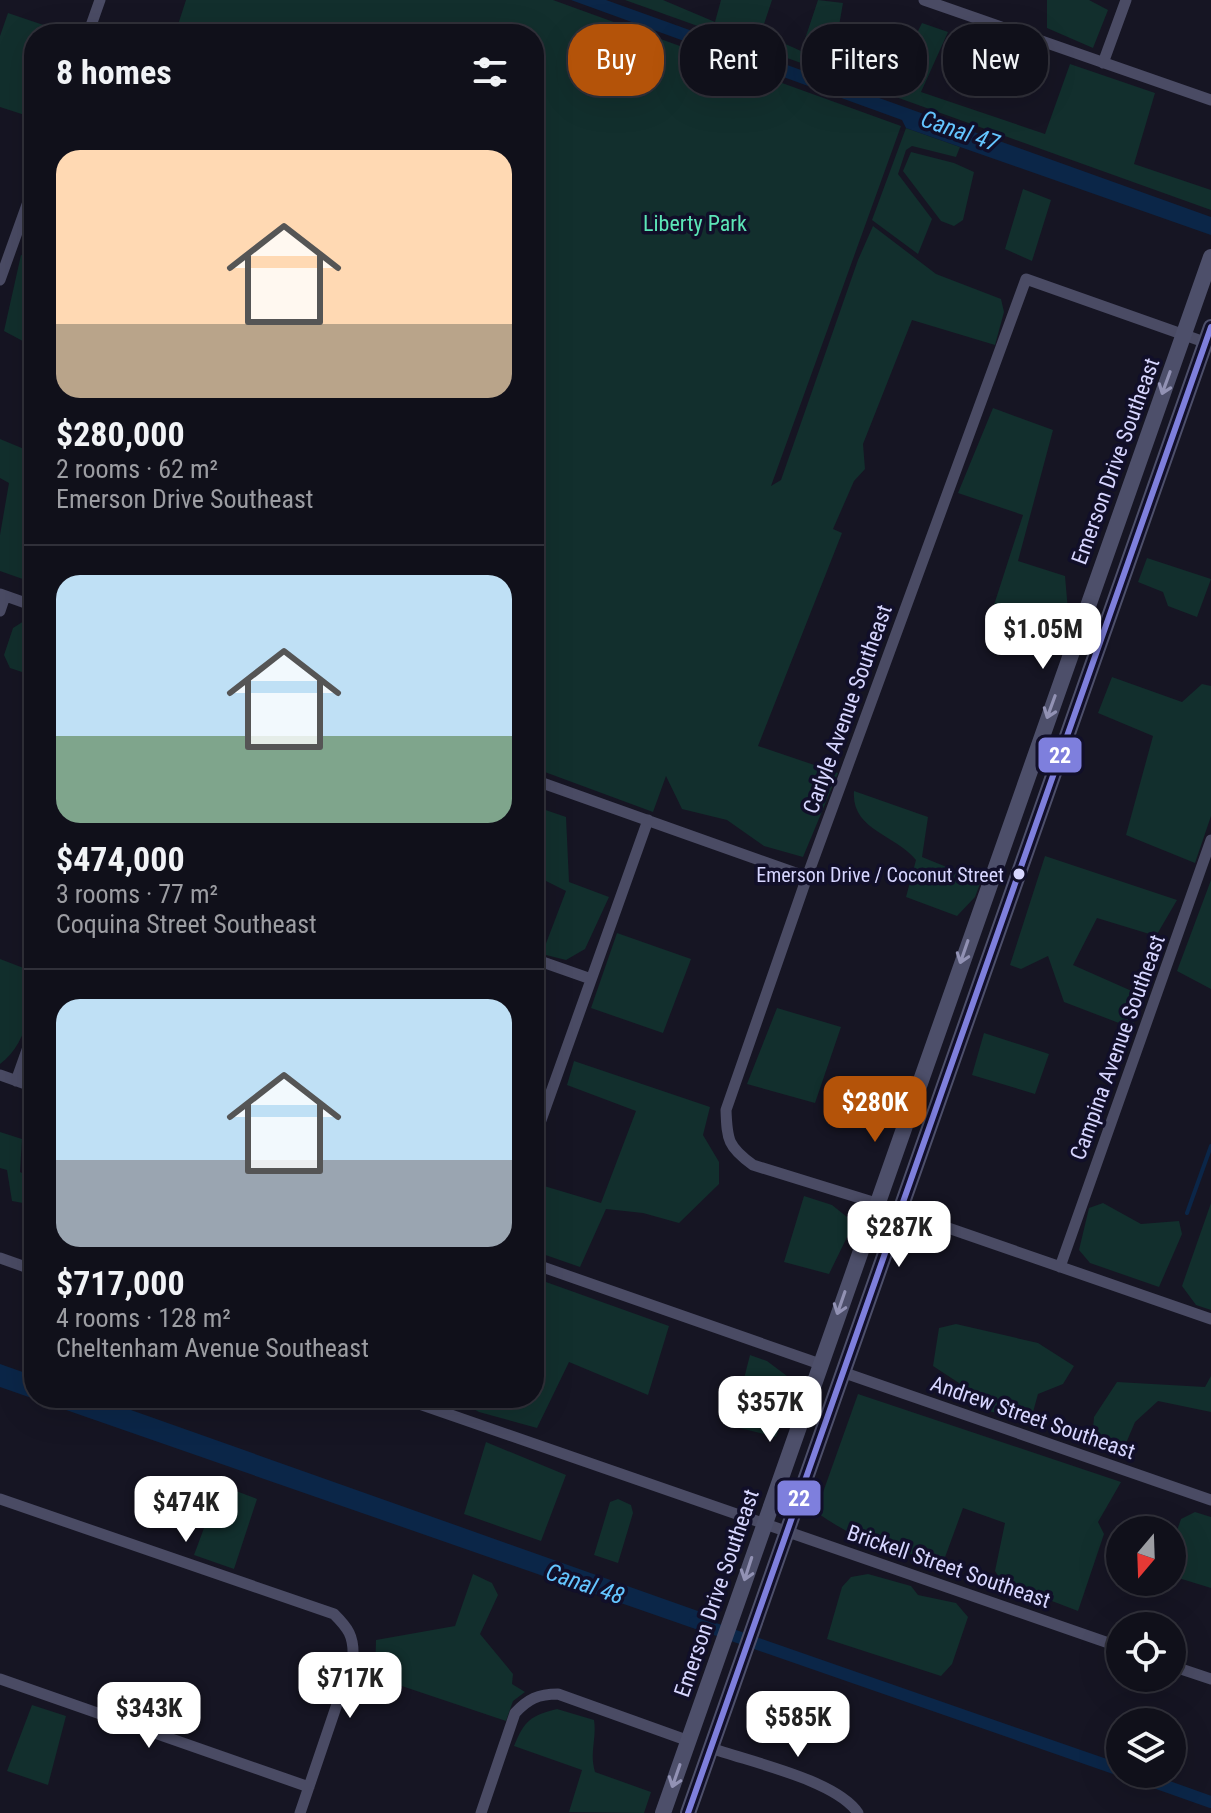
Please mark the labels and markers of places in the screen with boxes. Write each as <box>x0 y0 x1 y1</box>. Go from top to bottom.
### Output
pin: $1.05M <box>978 603 1108 671</box>
place label: Emerson Drive / Coconut Street <box>756 863 1004 887</box>
marker: Emerson Drive / Coconut Street <box>1011 866 1027 882</box>
pin: $280K <box>819 1076 931 1144</box>
pin: $287K <box>843 1201 955 1269</box>
pin: $357K <box>714 1376 826 1444</box>
pin: $474K <box>130 1476 242 1544</box>
pin: $717K <box>294 1652 406 1720</box>
pin: $343K <box>93 1682 205 1750</box>
pin: $585K <box>742 1691 854 1759</box>

